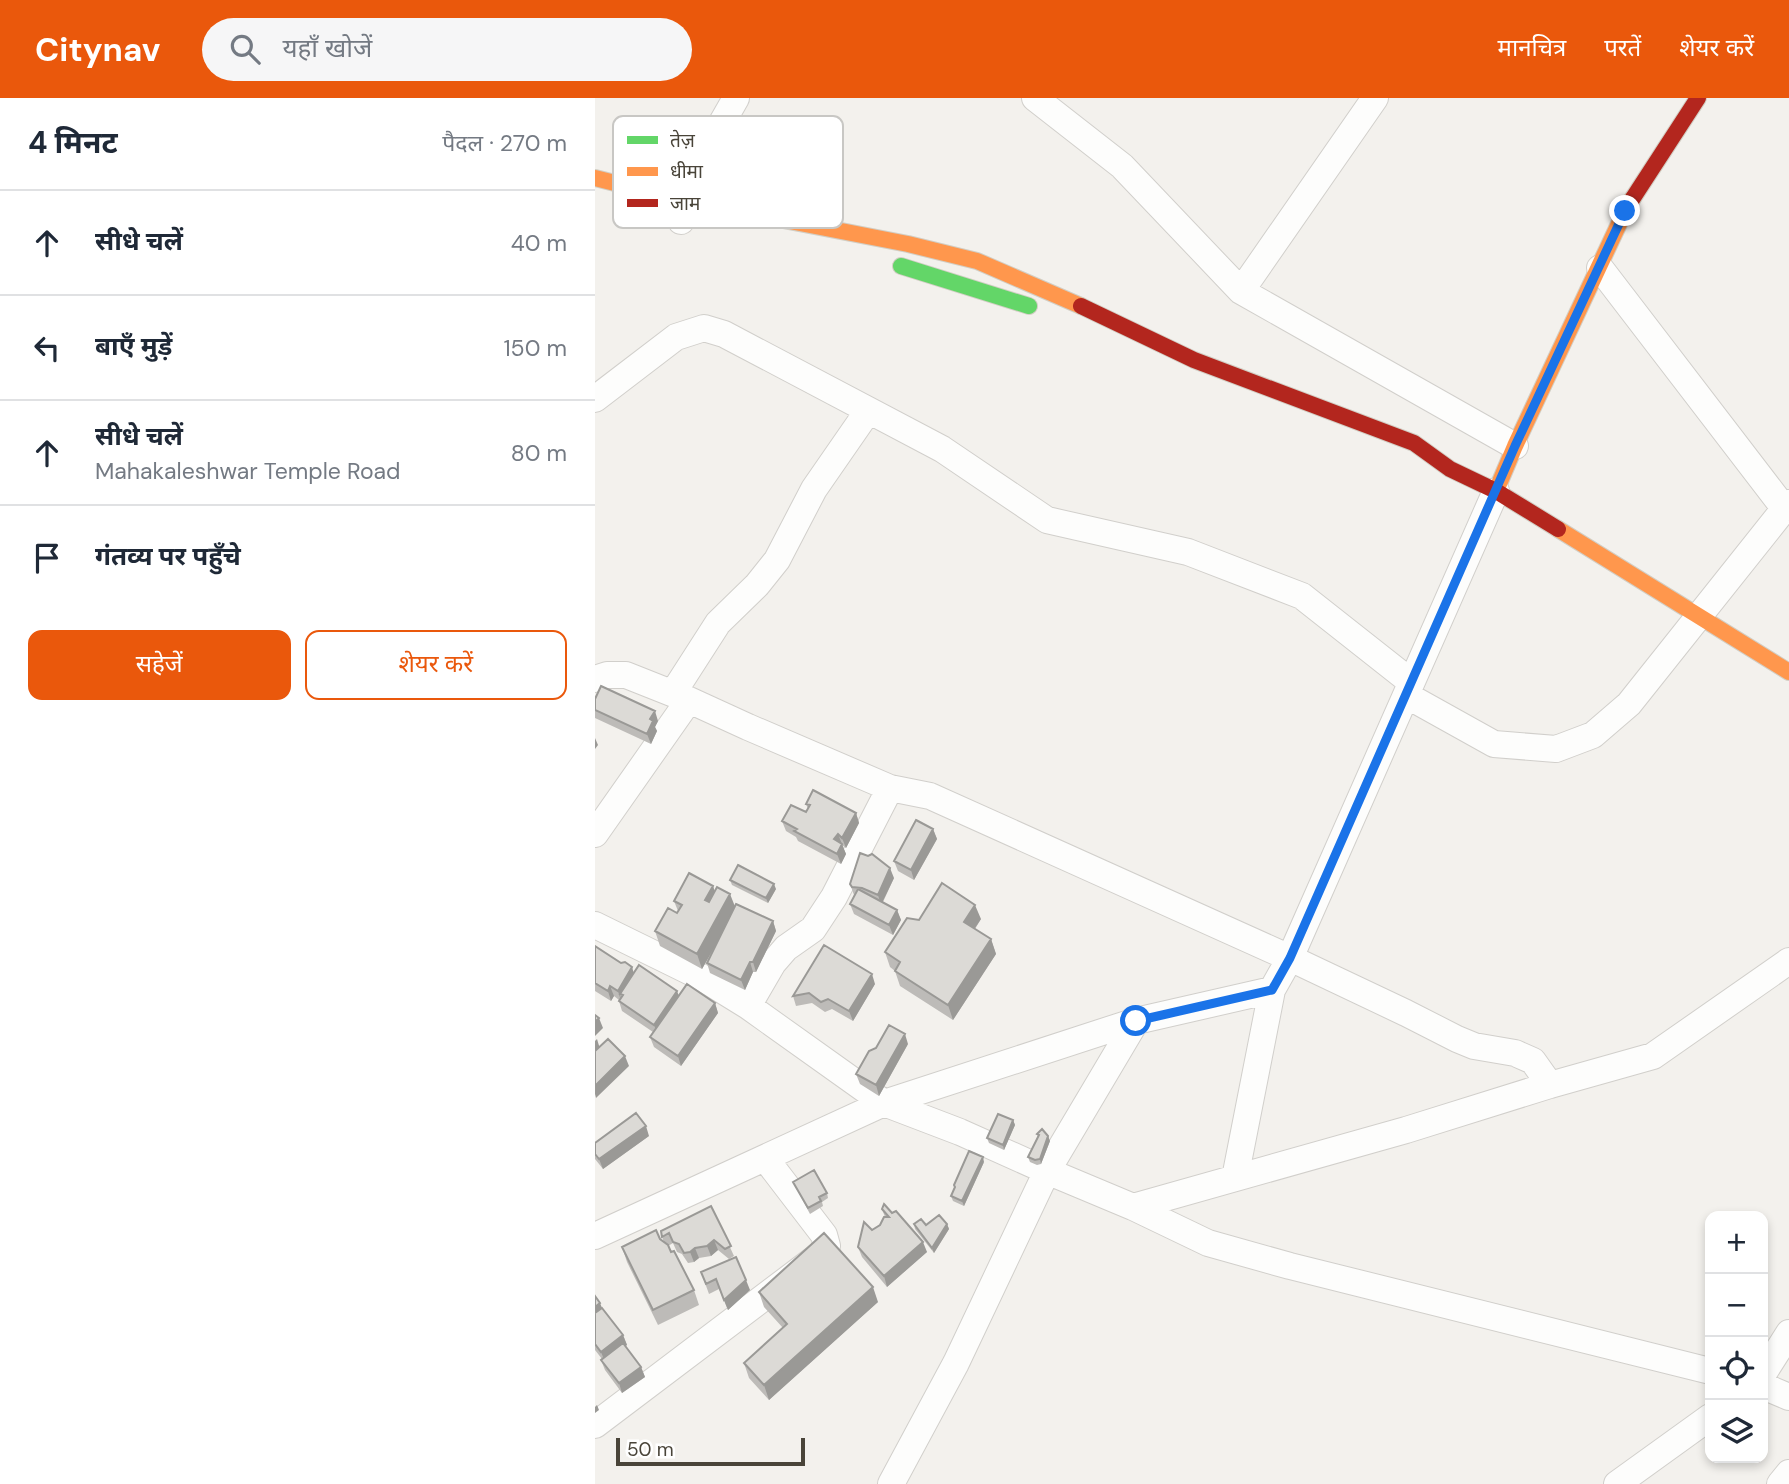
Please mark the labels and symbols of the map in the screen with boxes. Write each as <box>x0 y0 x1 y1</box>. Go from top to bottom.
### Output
legend <box>613 116 843 228</box>
text: तेज़ <box>670 128 696 153</box>
text: धीमा <box>670 159 704 184</box>
text: जाम <box>670 191 701 216</box>
route end <box>1609 195 1640 226</box>
route start <box>1120 1005 1151 1036</box>
scale bar <box>616 1435 805 1467</box>

